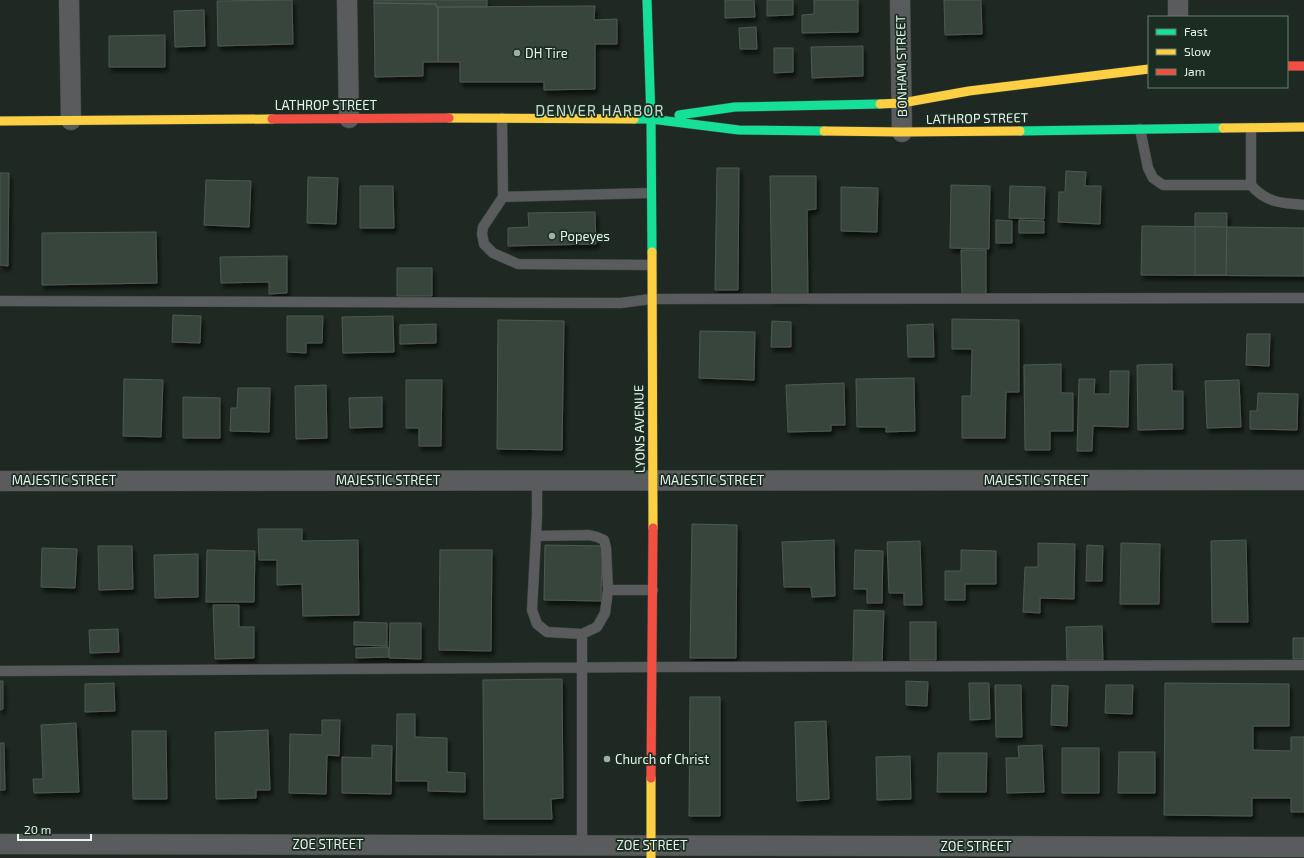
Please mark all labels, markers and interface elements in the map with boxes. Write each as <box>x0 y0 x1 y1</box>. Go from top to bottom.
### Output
street label: BONHAM STREET <box>892 14 910 117</box>
legend <box>1148 16 1288 88</box>
text: Fast <box>1184 24 1208 38</box>
text: Slow <box>1184 44 1211 58</box>
place label: DH Tire <box>525 45 568 61</box>
marker: DH Tire <box>512 48 522 58</box>
text: Jam <box>1184 64 1205 78</box>
street label: LATHROP STREET <box>275 97 378 113</box>
district label: DENVER HARBOR <box>535 101 665 119</box>
street label: LATHROP STREET <box>926 109 1029 127</box>
place label: Popeyes <box>560 228 610 244</box>
marker: Popeyes <box>547 231 557 241</box>
street label: LYONS AVENUE <box>630 385 648 473</box>
street label: MAJESTIC STREET <box>12 472 117 488</box>
street label: MAJESTIC STREET <box>336 472 441 488</box>
street label: MAJESTIC STREET <box>660 472 765 488</box>
street label: MAJESTIC STREET <box>984 472 1089 488</box>
place label: Church of Christ <box>615 751 709 767</box>
marker: Church of Christ <box>602 754 612 764</box>
scale bar <box>18 816 91 842</box>
text: 20 m <box>24 822 51 836</box>
street label: ZOE STREET <box>292 836 364 852</box>
street label: ZOE STREET <box>616 837 688 853</box>
street label: ZOE STREET <box>940 838 1012 854</box>

